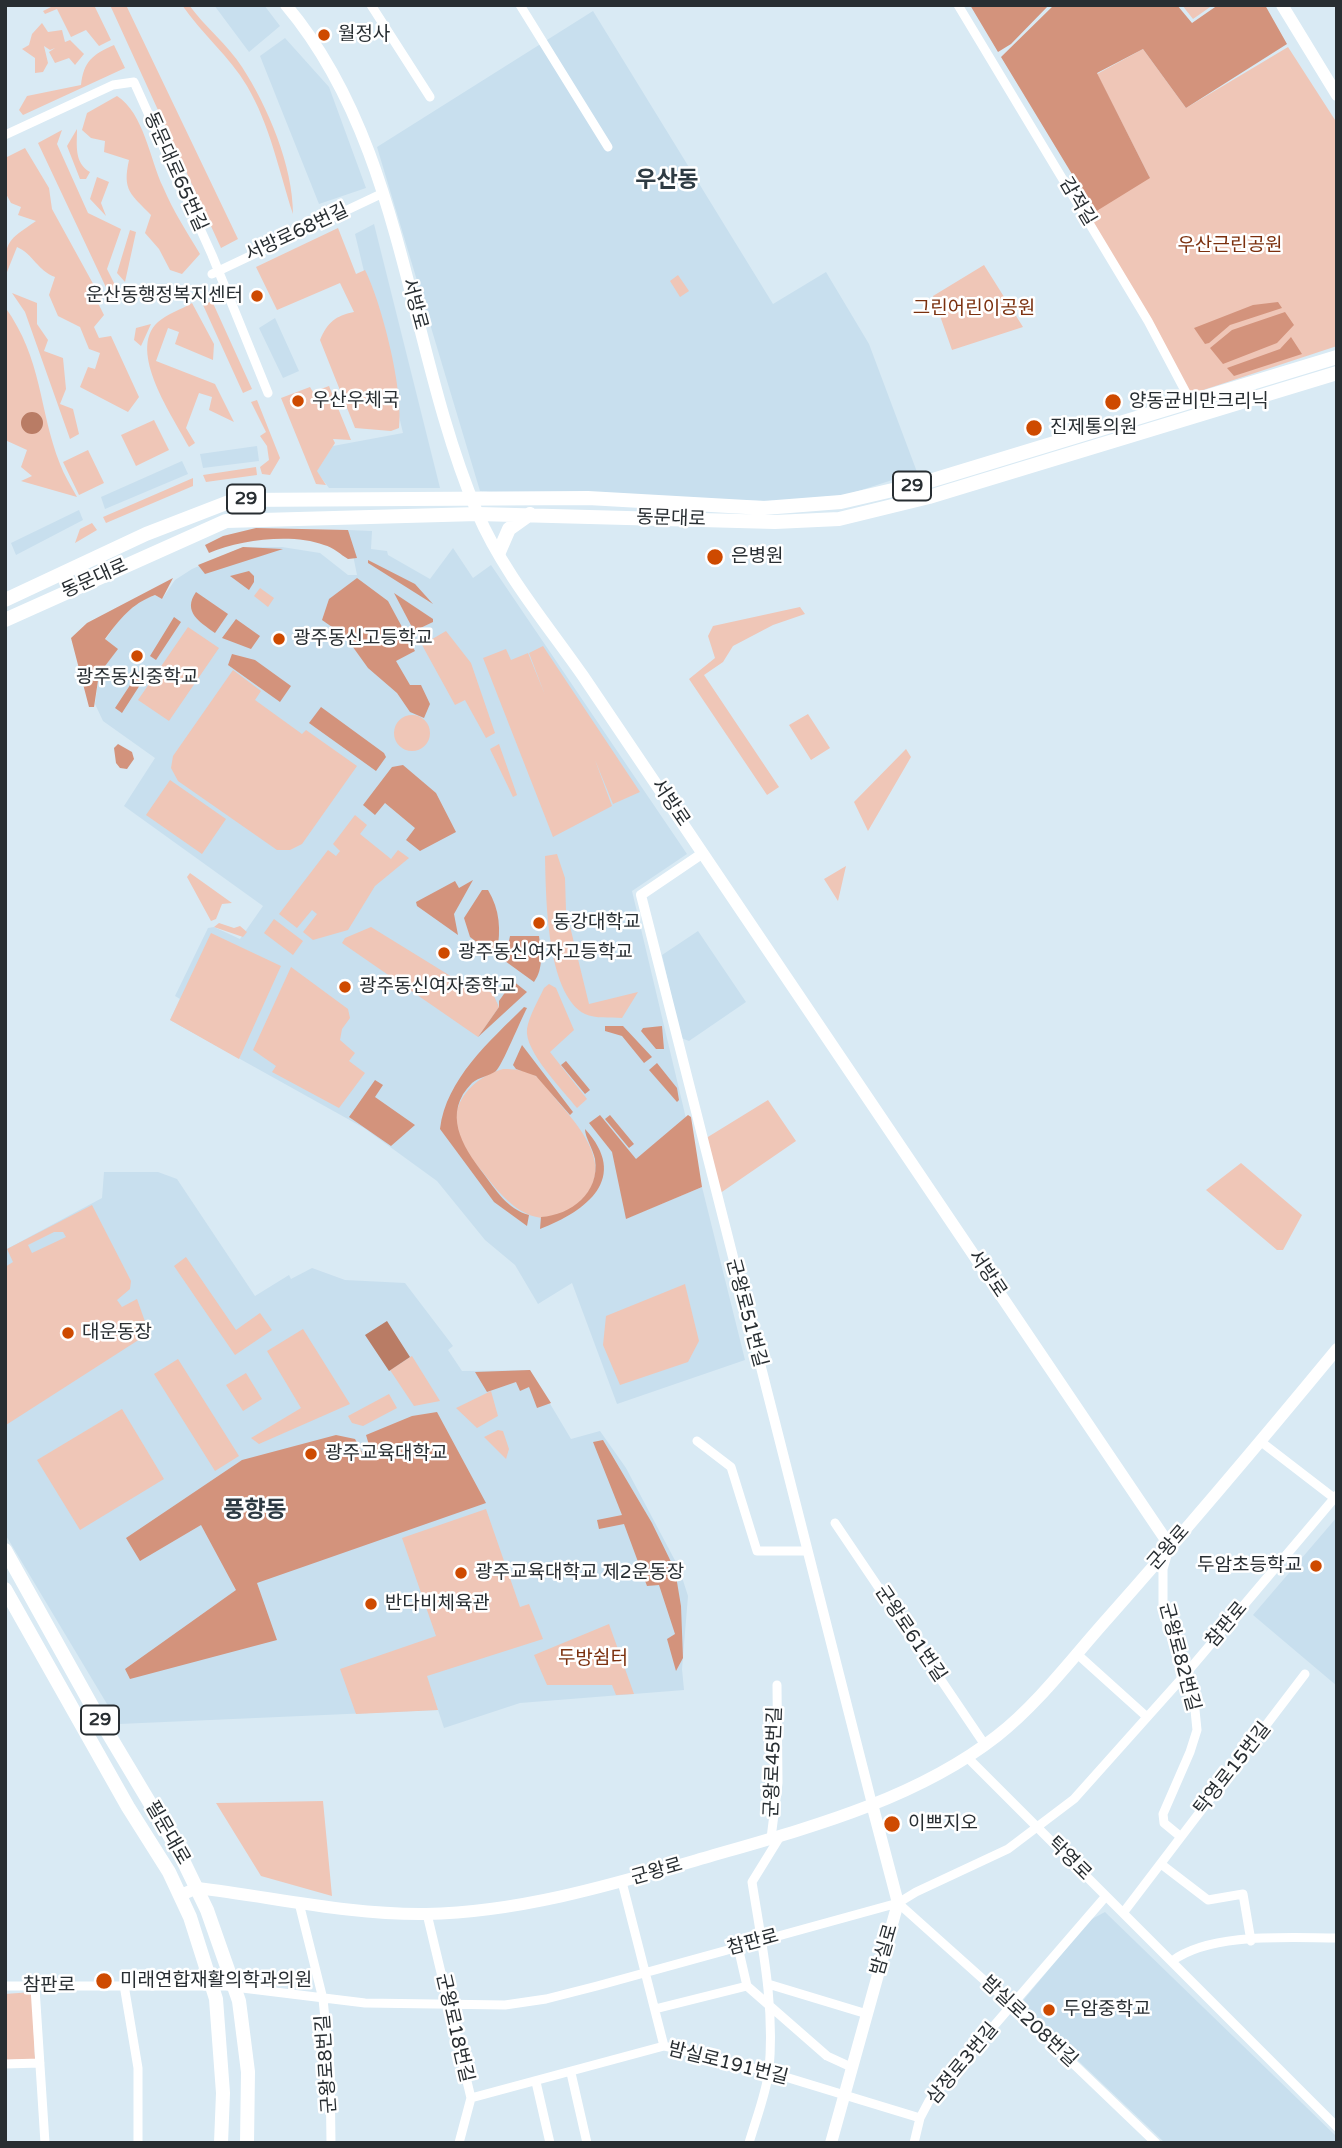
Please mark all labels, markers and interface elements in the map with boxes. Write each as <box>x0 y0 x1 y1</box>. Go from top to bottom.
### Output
place label: 월정사 <box>338 24 390 46</box>
marker: 월정사 <box>316 27 332 43</box>
street label: 동문대로65번길 <box>138 109 212 235</box>
district label: 우산동 <box>635 167 699 195</box>
street label: 감적길 <box>1054 174 1100 230</box>
street label: 서방로68번길 <box>242 199 352 267</box>
park label: 우산근린공원 <box>1178 235 1282 257</box>
street label: 서방로 <box>396 276 432 332</box>
place label: 운산동행정복지센터 <box>86 285 243 307</box>
marker: 운산동행정복지센터 <box>249 288 265 304</box>
park label: 그린어린이공원 <box>913 298 1035 320</box>
place label: 우산우체국 <box>312 390 399 412</box>
place label: 양동균비만크리닉 <box>1129 391 1269 413</box>
marker: 양동균비만크리닉 <box>1103 392 1123 412</box>
marker: 우산우체국 <box>290 393 306 409</box>
place label: 진제통의원 <box>1050 417 1137 439</box>
marker: 진제통의원 <box>1024 418 1044 438</box>
road number: 29 <box>893 472 931 500</box>
road number: 29 <box>227 485 265 514</box>
street label: 동문대로 <box>636 506 706 532</box>
place label: 은병원 <box>731 546 783 568</box>
marker: 은병원 <box>705 547 725 567</box>
street label: 동문대로 <box>58 554 132 604</box>
place label: 광주동신고등학교 <box>293 628 433 650</box>
marker: 광주동신고등학교 <box>271 631 287 647</box>
marker: 광주동신중학교 <box>129 648 145 664</box>
place label: 광주동신중학교 <box>76 667 198 689</box>
street label: 서방로 <box>646 775 694 831</box>
place label: 동강대학교 <box>553 912 640 934</box>
marker: 동강대학교 <box>531 915 547 931</box>
place label: 광주동신여자고등학교 <box>458 942 633 964</box>
marker: 광주동신여자고등학교 <box>436 945 452 961</box>
place label: 광주동신여자중학교 <box>359 976 516 998</box>
marker: 광주동신여자중학교 <box>337 979 353 995</box>
street label: 서방로 <box>963 1246 1011 1302</box>
street label: 군왕로51번길 <box>721 1256 771 1370</box>
place label: 대운동장 <box>82 1322 152 1344</box>
marker: 대운동장 <box>60 1325 76 1341</box>
place label: 광주교육대학교 <box>325 1443 447 1465</box>
marker: 광주교육대학교 <box>303 1446 319 1462</box>
district label: 풍향동 <box>223 1497 287 1525</box>
street label: 군왕로 <box>1143 1521 1195 1575</box>
place label: 두암초등학교 <box>1197 1555 1302 1577</box>
marker: 두암초등학교 <box>1308 1558 1324 1574</box>
place label: 광주교육대학교 제2운동장 <box>475 1562 684 1584</box>
marker: 광주교육대학교 제2운동장 <box>453 1565 469 1581</box>
street label: 군왕로61번길 <box>869 1582 951 1686</box>
place label: 반다비체육관 <box>385 1593 490 1615</box>
marker: 반다비체육관 <box>363 1596 379 1612</box>
street label: 참판로 <box>1201 1598 1253 1652</box>
street label: 군왕로82번길 <box>1154 1600 1204 1714</box>
park label: 두방쉼터 <box>558 1648 628 1670</box>
road number: 29 <box>81 1706 119 1735</box>
street label: 군왕로45번길 <box>761 1706 787 1818</box>
street label: 탁영로15번길 <box>1190 1718 1276 1820</box>
street label: 필문대로 <box>140 1797 194 1869</box>
place label: 이쁘지오 <box>908 1813 978 1835</box>
marker: 이쁘지오 <box>882 1814 902 1834</box>
street label: 탁영로 <box>1042 1832 1096 1886</box>
street label: 군왕로 <box>629 1854 685 1890</box>
street label: 밤실로 <box>867 1922 903 1978</box>
street label: 참판로 <box>725 1925 781 1961</box>
place label: 미래연합재활의학과의원 <box>120 1970 312 1992</box>
marker: 미래연합재활의학과의원 <box>94 1971 114 1991</box>
street label: 군왕로18번길 <box>430 1971 478 2085</box>
street label: 밤실로208번길 <box>976 1972 1082 2072</box>
street label: 참판로 <box>23 1975 75 1997</box>
place label: 두암중학교 <box>1063 1999 1150 2021</box>
marker: 두암중학교 <box>1041 2002 1057 2018</box>
street label: 군왕로8번길 <box>312 2014 342 2114</box>
street label: 삼정로3번길 <box>922 2019 1004 2109</box>
street label: 밤실로191번길 <box>665 2038 791 2090</box>

